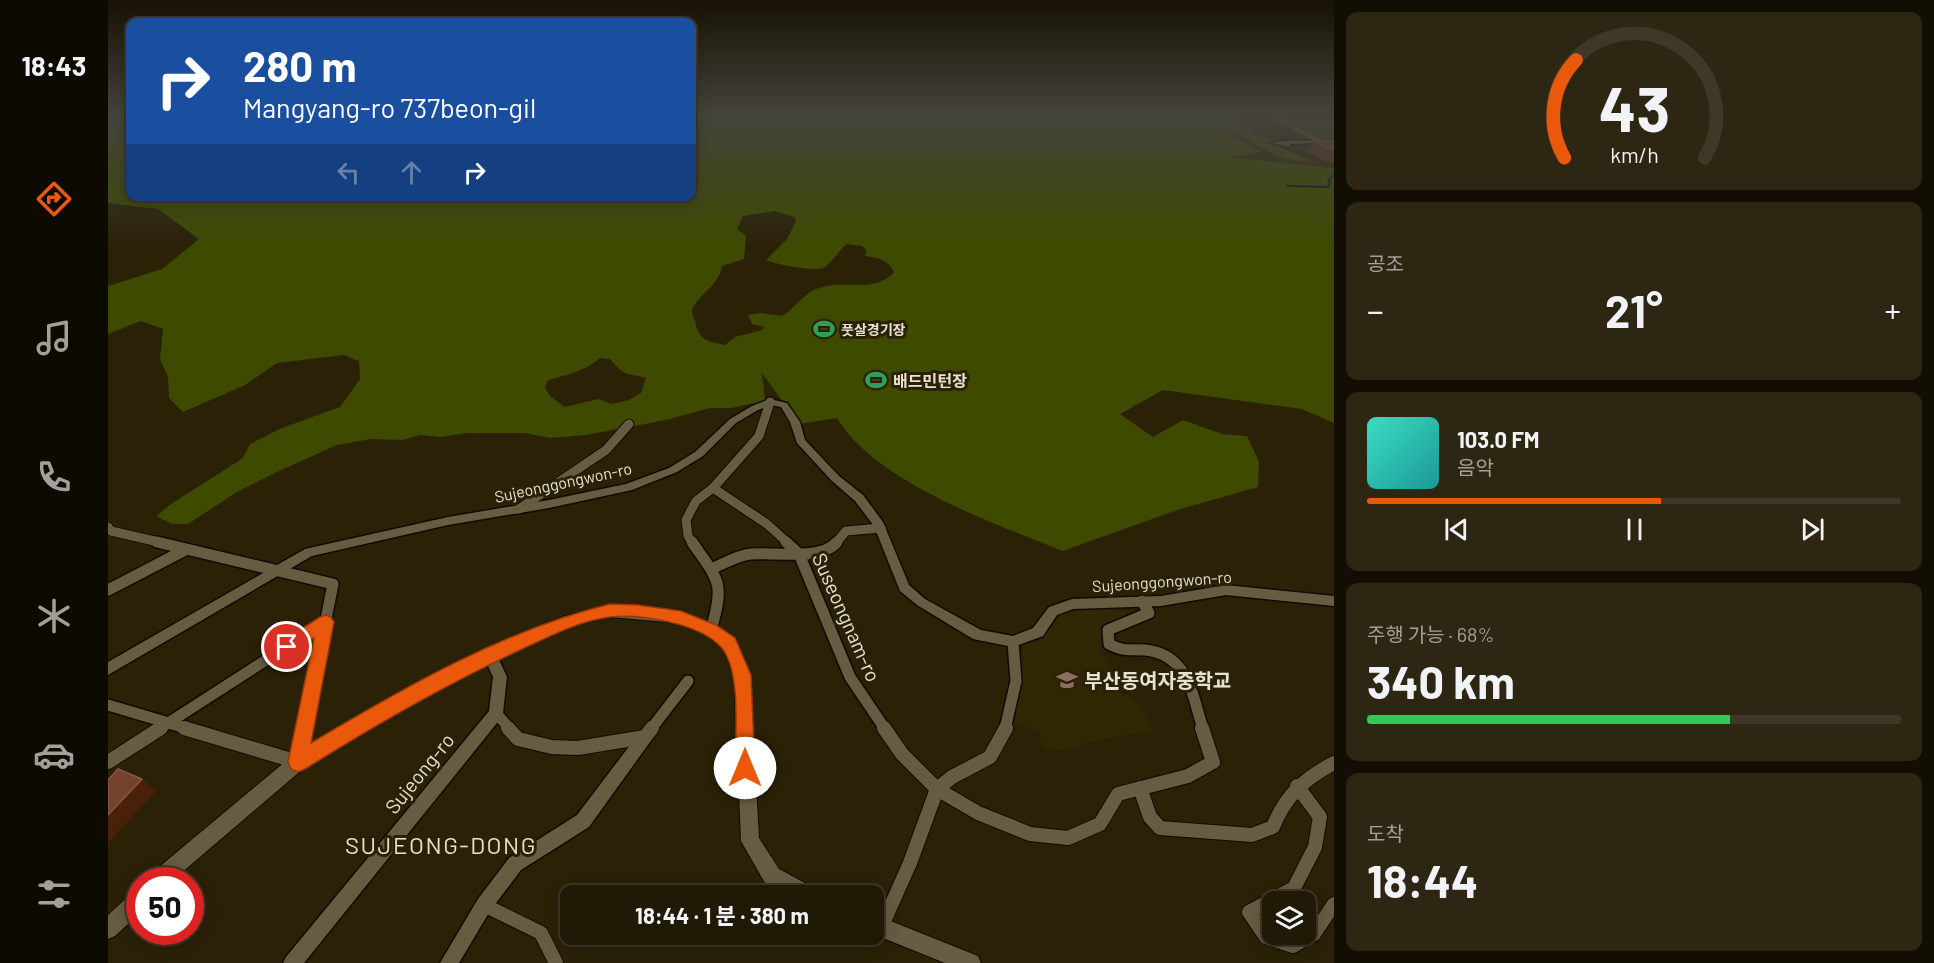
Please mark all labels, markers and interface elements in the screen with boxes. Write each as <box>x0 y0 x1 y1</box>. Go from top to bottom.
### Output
text: 280 m <box>243 40 357 90</box>
icon: right <box>144 42 222 120</box>
text: 18:43 <box>22 49 86 81</box>
text: 43 <box>1598 70 1670 144</box>
text: Mangyang-ro 737beon-gil <box>243 91 536 123</box>
text: km/h <box>1610 142 1658 167</box>
icon: left <box>332 156 365 189</box>
icon: ahead <box>395 156 428 189</box>
icon: right <box>458 156 491 189</box>
icon: directions <box>33 178 75 220</box>
text: 공조 <box>1367 251 1404 275</box>
text: 21° <box>1605 283 1663 337</box>
text: − <box>1367 290 1384 330</box>
text: + <box>1885 290 1901 330</box>
icon: music <box>33 317 75 359</box>
sports icon: 풋살경기장 <box>812 317 836 341</box>
place label: 풋살경기장 <box>841 321 906 338</box>
sports icon: 배드민턴장 <box>864 368 888 392</box>
place label: 배드민턴장 <box>893 371 967 390</box>
text: 103.0 FM <box>1457 426 1540 452</box>
text: 음악 <box>1457 455 1494 479</box>
icon: phone <box>33 456 75 498</box>
street label: Sujeonggongwon-ro <box>493 458 633 506</box>
icon: previous <box>1440 513 1473 546</box>
icon: pause <box>1618 513 1651 546</box>
icon: next <box>1796 513 1829 546</box>
street label: Suseongnam-ro <box>808 549 886 685</box>
street label: Sujeonggongwon-ro <box>1092 567 1232 595</box>
icon: climate <box>33 595 75 637</box>
pin <box>261 621 312 672</box>
text: 주행 가능 · 68% <box>1367 622 1494 646</box>
icon: arrive <box>270 630 303 663</box>
text: 340 km <box>1367 654 1515 708</box>
school or university icon: 부산동여자중학교 <box>1055 668 1079 692</box>
place label: 부산동여자중학교 <box>1084 668 1231 692</box>
street label: Sujeong-ro <box>379 728 459 818</box>
icon: car <box>33 734 75 776</box>
position arrow <box>713 736 777 800</box>
text: 도착 <box>1367 821 1404 845</box>
district label: SUJEONG-DONG <box>345 830 537 859</box>
text: 18:44 <box>1367 853 1478 907</box>
speed limit sign: 50 <box>126 867 204 945</box>
icon: filters <box>33 873 75 915</box>
map controls <box>1262 891 1316 945</box>
button: layers <box>1262 891 1316 945</box>
text: 18:44 · 1 분 · 380 m <box>635 902 809 928</box>

